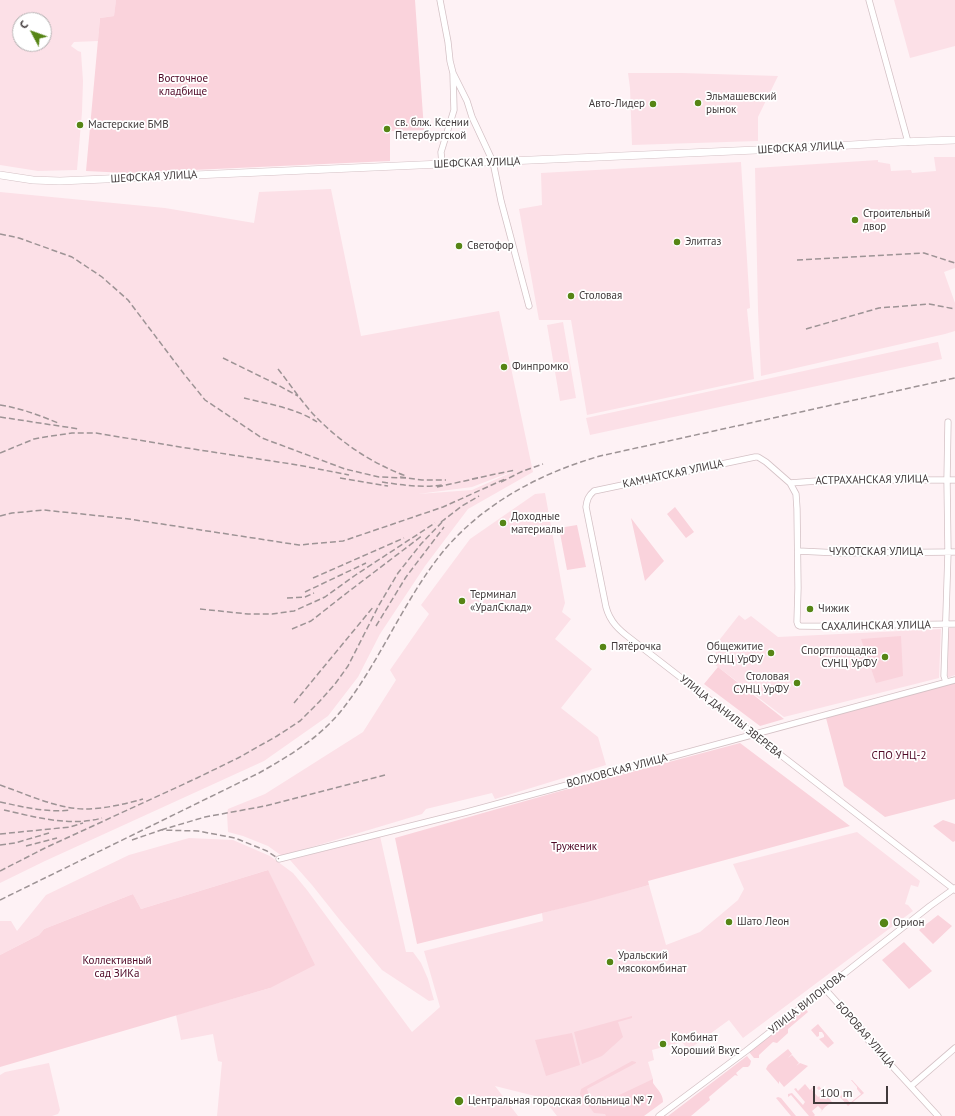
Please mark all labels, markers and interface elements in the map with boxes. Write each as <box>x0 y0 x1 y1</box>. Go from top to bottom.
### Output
north arrow <box>12 12 52 52</box>
text: С <box>16 18 31 32</box>
park label: Восточное кладбище <box>158 72 208 98</box>
place label: Эльмашевский рынок <box>706 90 777 116</box>
place label: Авто-Лидер <box>589 97 645 111</box>
marker: Эльмашевский рынок <box>693 98 703 108</box>
marker: Авто-Лидер <box>648 99 658 109</box>
place label: св. блж. Ксении Петербургской <box>395 116 469 142</box>
place label: Мастерские БМВ <box>88 118 169 132</box>
marker: Мастерские БМВ <box>75 120 85 130</box>
marker: св. блж. Ксении Петербургской <box>382 124 392 134</box>
street label: ШЕФСКАЯ УЛИЦА <box>757 139 845 157</box>
street label: ШЕФСКАЯ УЛИЦА <box>433 155 521 171</box>
street label: ШЕФСКАЯ УЛИЦА <box>110 168 198 186</box>
place label: Строительный двор <box>863 207 930 233</box>
marker: Строительный двор <box>850 215 860 225</box>
place label: Элитгаз <box>685 235 721 249</box>
marker: Элитгаз <box>672 237 682 247</box>
place label: Светофор <box>467 239 514 253</box>
marker: Светофор <box>454 241 464 251</box>
place label: Столовая <box>579 289 622 303</box>
marker: Столовая <box>566 291 576 301</box>
place label: Финпромко <box>512 360 568 374</box>
marker: Финпромко <box>499 362 509 372</box>
street label: КАМЧАТСКАЯ УЛИЦА <box>621 457 725 491</box>
street label: АСТРАХАНСКАЯ УЛИЦА <box>815 472 929 488</box>
place label: Доходные материалы <box>511 510 564 536</box>
marker: Доходные материалы <box>498 518 508 528</box>
street label: ЧУКОТСКАЯ УЛИЦА <box>829 545 923 559</box>
place label: Терминал «УралСклад» <box>470 588 532 614</box>
marker: Терминал «УралСклад» <box>457 596 467 606</box>
place label: Чижик <box>818 602 849 616</box>
marker: Чижик <box>805 604 815 614</box>
street label: САХАЛИНСКАЯ УЛИЦА <box>821 618 931 634</box>
place label: Пятёрочка <box>611 640 661 654</box>
place label: Общежитие СУНЦ УрФУ <box>707 640 763 666</box>
marker: Пятёрочка <box>598 642 608 652</box>
place label: Спортплощадка СУНЦ УрФУ <box>801 644 877 670</box>
marker: Общежитие СУНЦ УрФУ <box>766 648 776 658</box>
marker: Спортплощадка СУНЦ УрФУ <box>880 652 890 662</box>
place label: Столовая СУНЦ УрФУ <box>733 670 789 696</box>
street label: УЛИЦА ДАНИЛЫ ЗВЕРЕВА <box>677 673 785 761</box>
marker: Столовая СУНЦ УрФУ <box>792 678 802 688</box>
park label: СПО УНЦ-2 <box>872 749 926 763</box>
street label: ВОЛХОВСКАЯ УЛИЦА <box>565 751 669 791</box>
park label: Труженик <box>551 840 597 854</box>
place label: Шато Леон <box>737 915 789 929</box>
place label: Орион <box>893 916 924 930</box>
marker: Шато Леон <box>724 917 734 927</box>
marker: Орион <box>878 917 890 929</box>
place label: Уральский мясокомбинат <box>618 949 687 975</box>
park label: Коллективный сад ЗИКа <box>83 954 151 980</box>
marker: Уральский мясокомбинат <box>605 957 615 967</box>
street label: УЛИЦА ВИЛОНОВА <box>766 969 848 1037</box>
street label: БОРОВАЯ УЛИЦА <box>833 999 897 1071</box>
place label: Комбинат Хороший Вкус <box>671 1031 740 1057</box>
marker: Комбинат Хороший Вкус <box>658 1039 668 1049</box>
scale bar <box>815 1078 890 1104</box>
text: 100 m <box>820 1085 853 1100</box>
place label: Центральная городская больница № 7 <box>468 1094 653 1108</box>
marker: Центральная городская больница № 7 <box>453 1095 465 1107</box>

